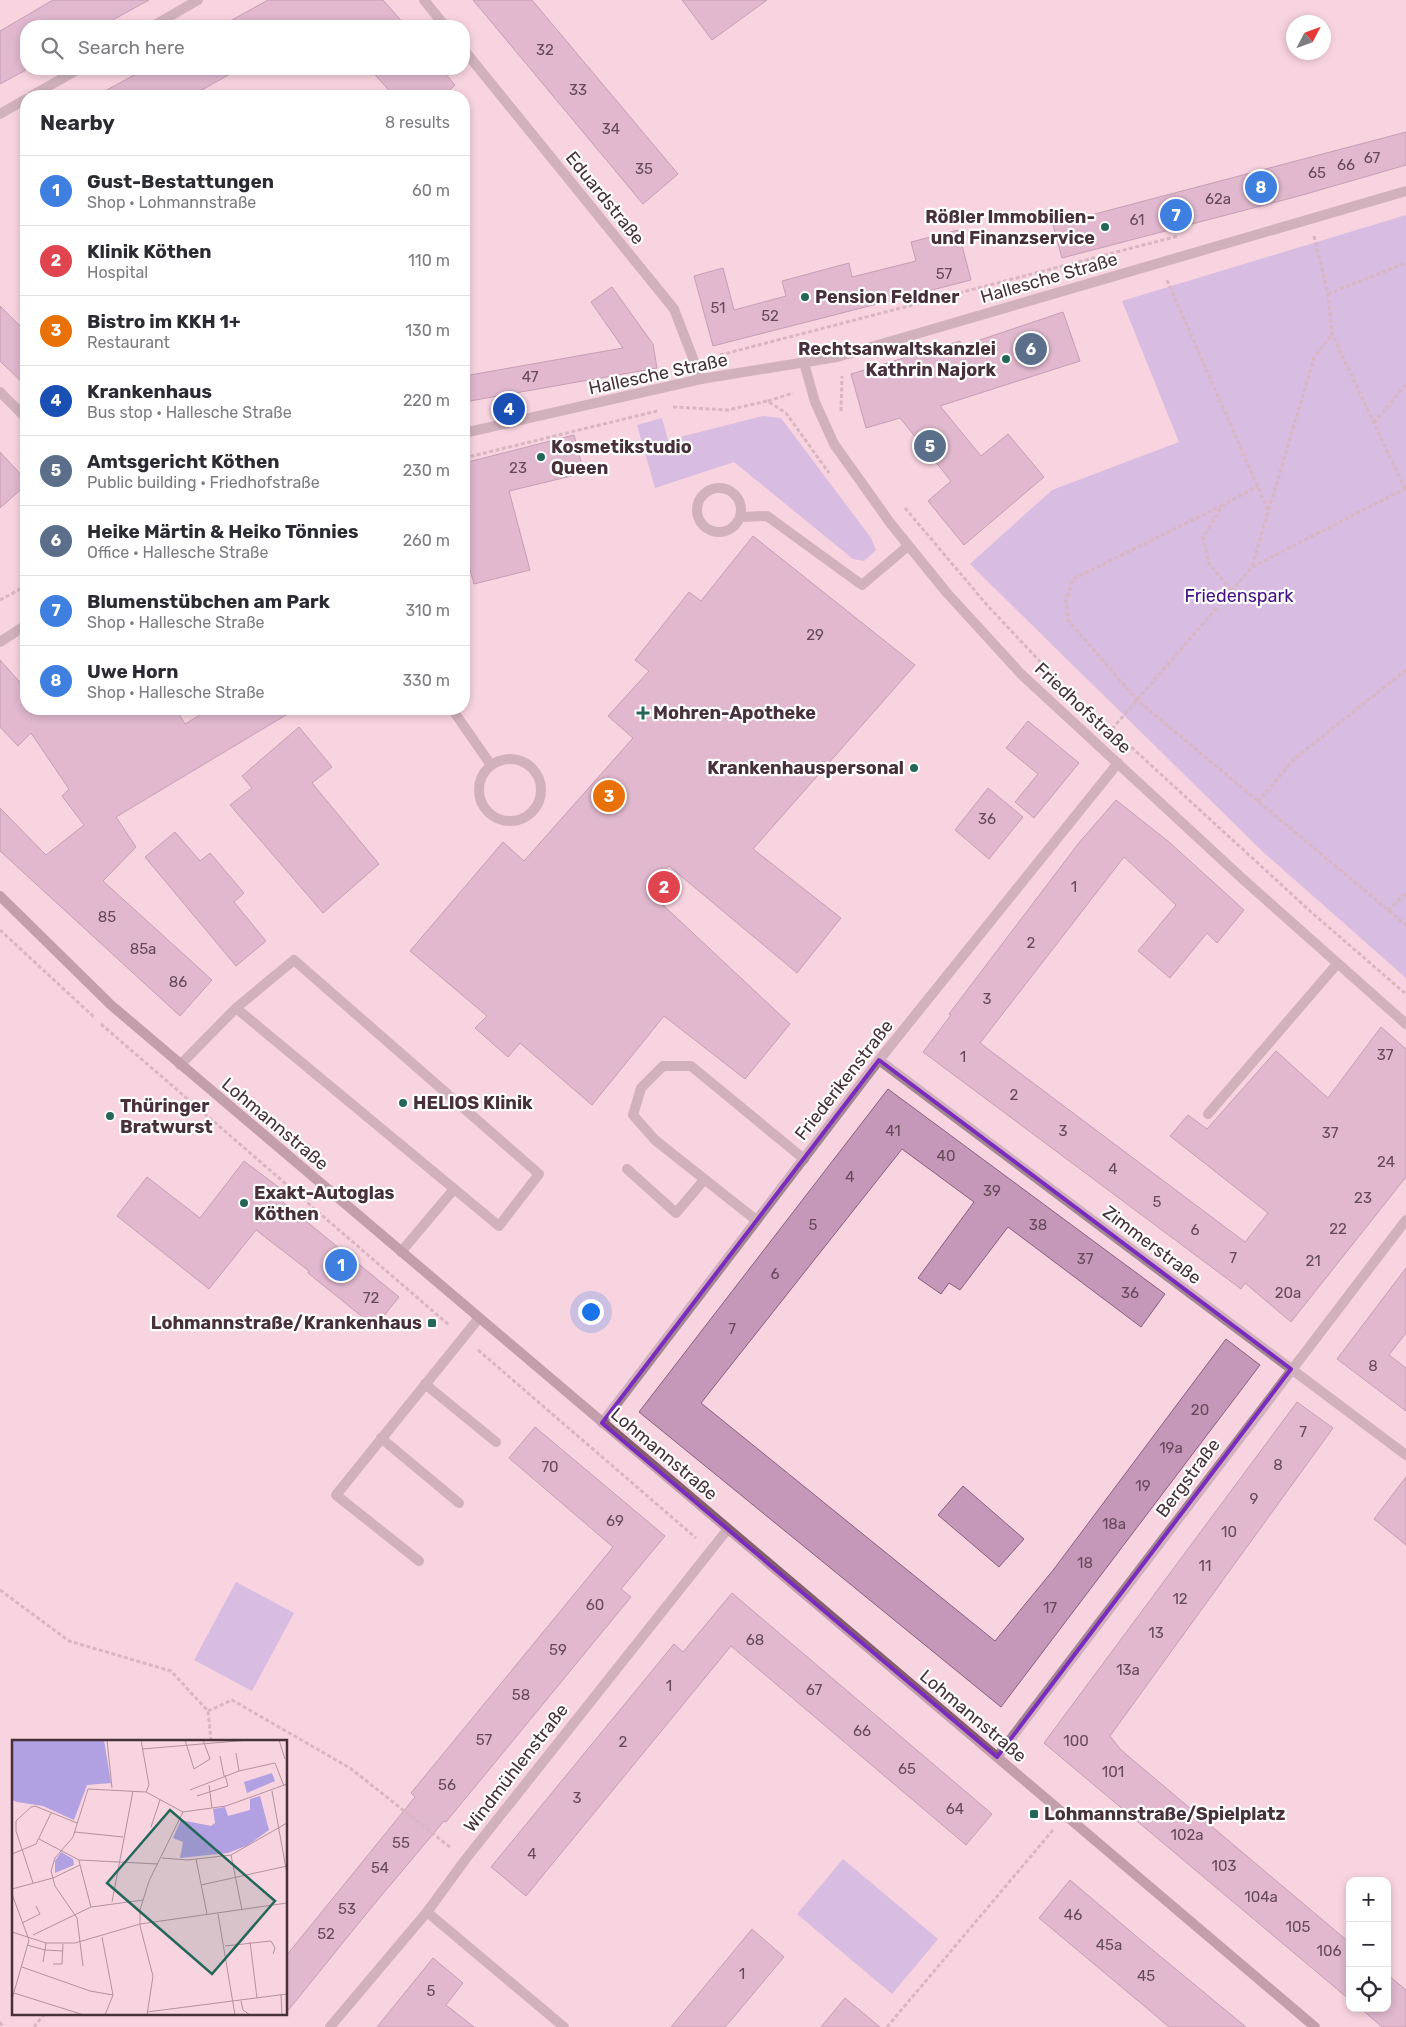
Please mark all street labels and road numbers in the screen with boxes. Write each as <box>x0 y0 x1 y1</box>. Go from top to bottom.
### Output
street label: Eduardstraße <box>561 147 649 249</box>
street label: Hallesche Straße <box>978 248 1120 308</box>
street label: Hallesche Straße <box>586 349 730 399</box>
street label: Friedhofstraße <box>1030 658 1136 758</box>
street label: Friederikenstraße <box>790 1015 898 1145</box>
street label: Lohmannstraße <box>217 1073 333 1175</box>
street label: Zimmerstraße <box>1098 1201 1206 1289</box>
street label: Lohmannstraße <box>606 1403 722 1505</box>
street label: Bergstraße <box>1151 1434 1225 1522</box>
street label: Lohmannstraße <box>915 1665 1031 1767</box>
street label: Windmühlenstraße <box>459 1699 573 1837</box>

